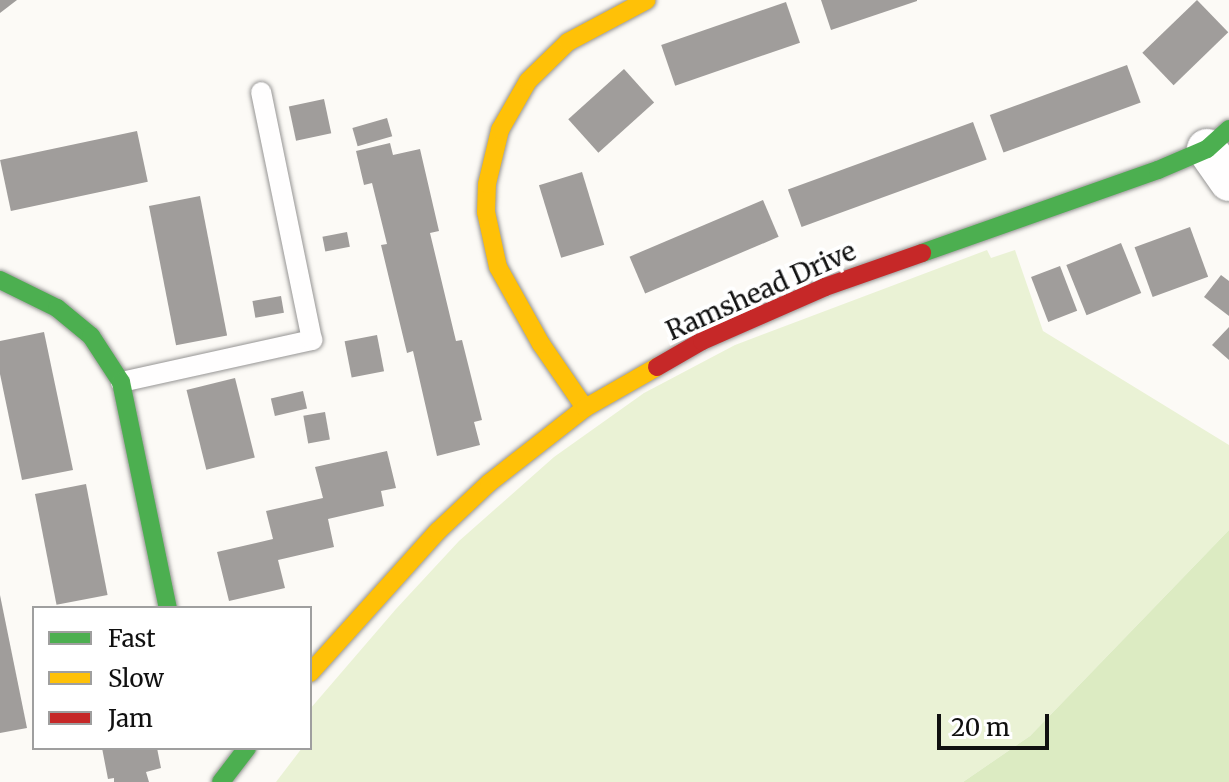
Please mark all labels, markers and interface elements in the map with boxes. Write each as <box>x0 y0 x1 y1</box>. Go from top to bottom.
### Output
street label: Ramshead Drive <box>661 235 861 347</box>
legend <box>32 606 312 750</box>
text: Fast <box>108 623 156 654</box>
text: Slow <box>108 663 164 694</box>
scale bar <box>941 698 1053 748</box>
text: Jam <box>108 703 153 734</box>
text: 20 m <box>951 712 1010 743</box>

